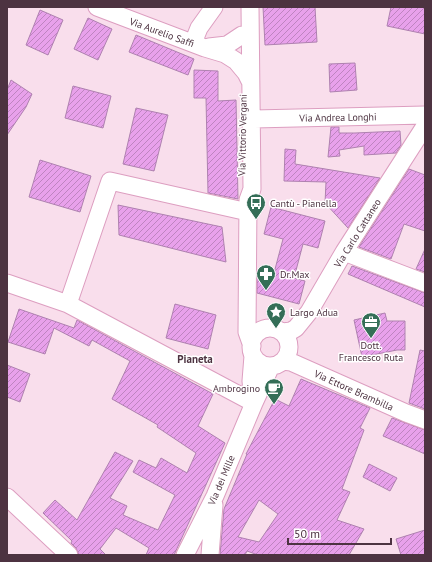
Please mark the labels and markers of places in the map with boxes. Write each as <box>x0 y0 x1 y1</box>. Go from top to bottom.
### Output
bus stop icon: Cantù - Pianella <box>245 192 267 220</box>
place label: Cantù - Pianella <box>270 197 337 210</box>
pharmacy icon: Dr.Max <box>255 263 277 291</box>
place label: Dr.Max <box>280 268 310 281</box>
place icon: Largo Adua <box>265 301 287 329</box>
place label: Largo Adua <box>290 306 338 319</box>
office icon: Dott. Francesco Ruta <box>360 311 382 339</box>
place label: Dott. Francesco Ruta <box>339 339 403 364</box>
cafe icon: Ambrogino <box>263 377 285 405</box>
place label: Ambrogino <box>213 382 260 395</box>

